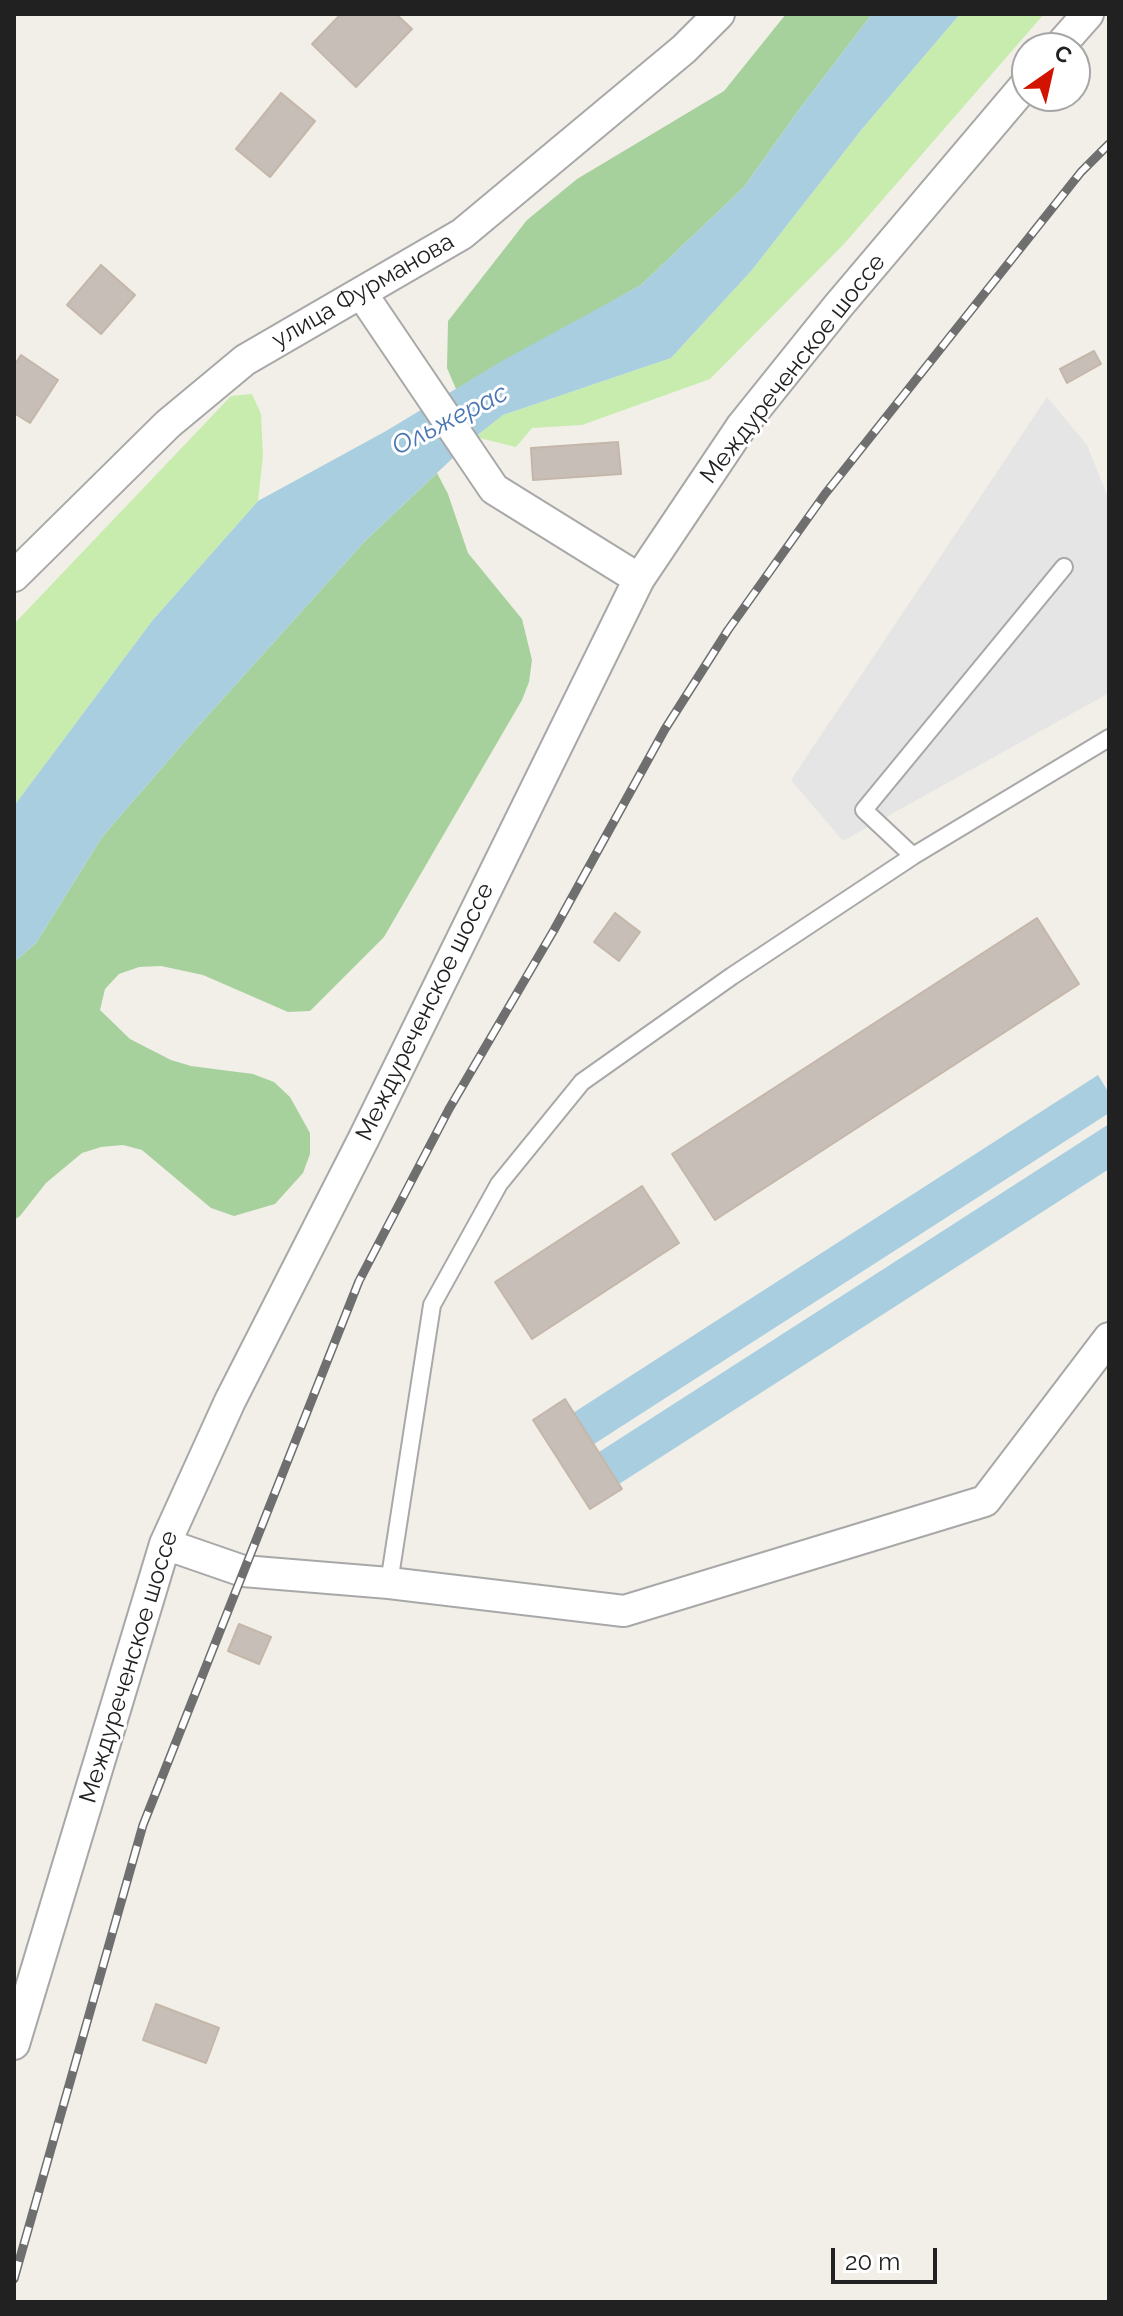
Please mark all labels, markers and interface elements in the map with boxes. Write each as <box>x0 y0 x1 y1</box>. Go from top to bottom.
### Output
north arrow <box>1011 32 1091 112</box>
text: С <box>1050 39 1077 69</box>
street label: улица Фурманова <box>267 227 459 355</box>
street label: Междуреченское шоссе <box>694 249 892 489</box>
water label: Ольжерас <box>387 378 513 462</box>
street label: Междуреченское шоссе <box>350 878 500 1146</box>
street label: Междуреченское шоссе <box>74 1527 184 1807</box>
scale bar <box>835 2232 941 2282</box>
text: 20 m <box>845 2247 900 2276</box>

